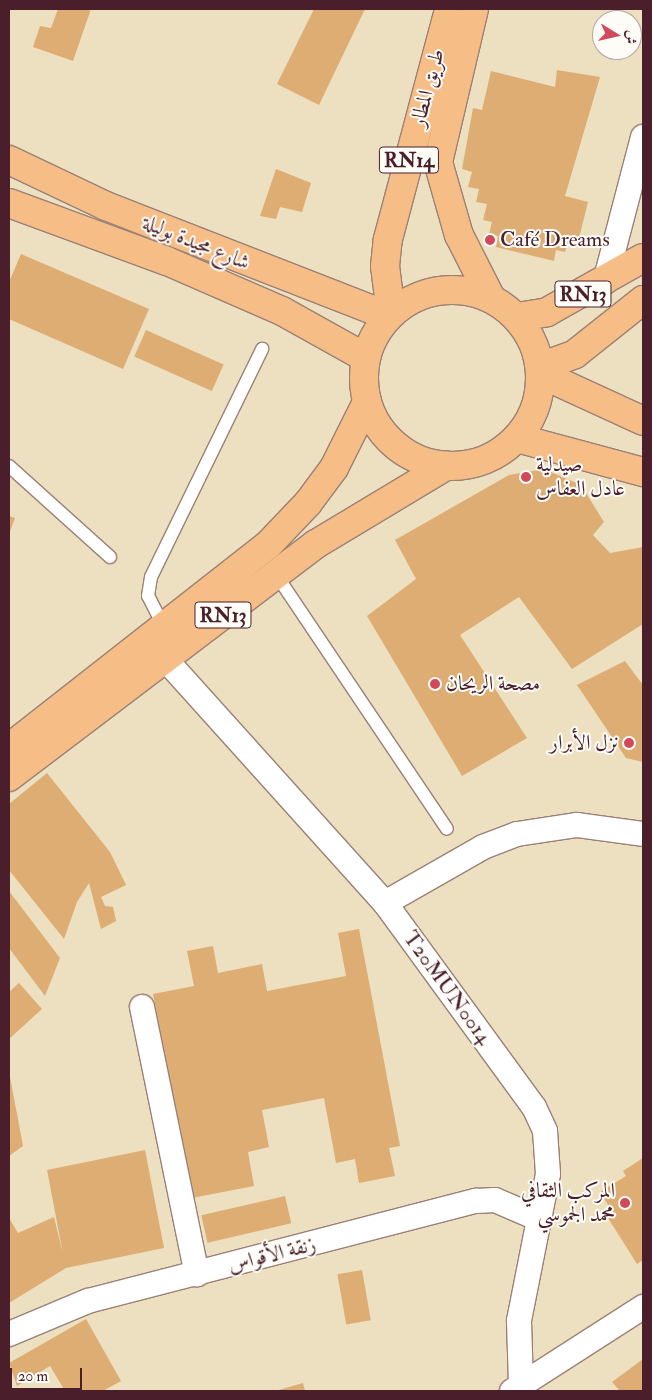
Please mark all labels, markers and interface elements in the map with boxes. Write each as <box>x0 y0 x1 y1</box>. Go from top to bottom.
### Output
north arrow <box>592 10 642 60</box>
text: ش <box>622 29 641 45</box>
street label: طريق المطار <box>406 46 450 130</box>
road number: RN14 <box>378 142 440 178</box>
street label: شارع مجيدة بوليلة <box>139 210 253 276</box>
place label: Café Dreams <box>500 227 610 253</box>
marker: Café Dreams <box>484 234 496 246</box>
road number: RN13 <box>554 276 612 312</box>
place label: صيدلية عادل العفاس <box>536 452 625 502</box>
marker: صيدلية عادل العفاس <box>520 471 532 483</box>
road number: RN13 <box>194 598 252 632</box>
place label: مصحة الريحان <box>446 671 540 697</box>
marker: مصحة الريحان <box>428 677 442 691</box>
place label: نزل الأبرار <box>550 730 619 756</box>
marker: نزل الأبرار <box>623 737 635 749</box>
street label: T20MUN0014 <box>397 926 497 1050</box>
place label: المركب الثقافي محمد الجموسي <box>521 1178 615 1228</box>
marker: المركب الثقافي محمد الجموسي <box>619 1197 631 1209</box>
street label: زنقة الأقواس <box>226 1232 318 1278</box>
scale bar <box>12 1358 85 1390</box>
text: 20 m <box>18 1367 48 1386</box>

